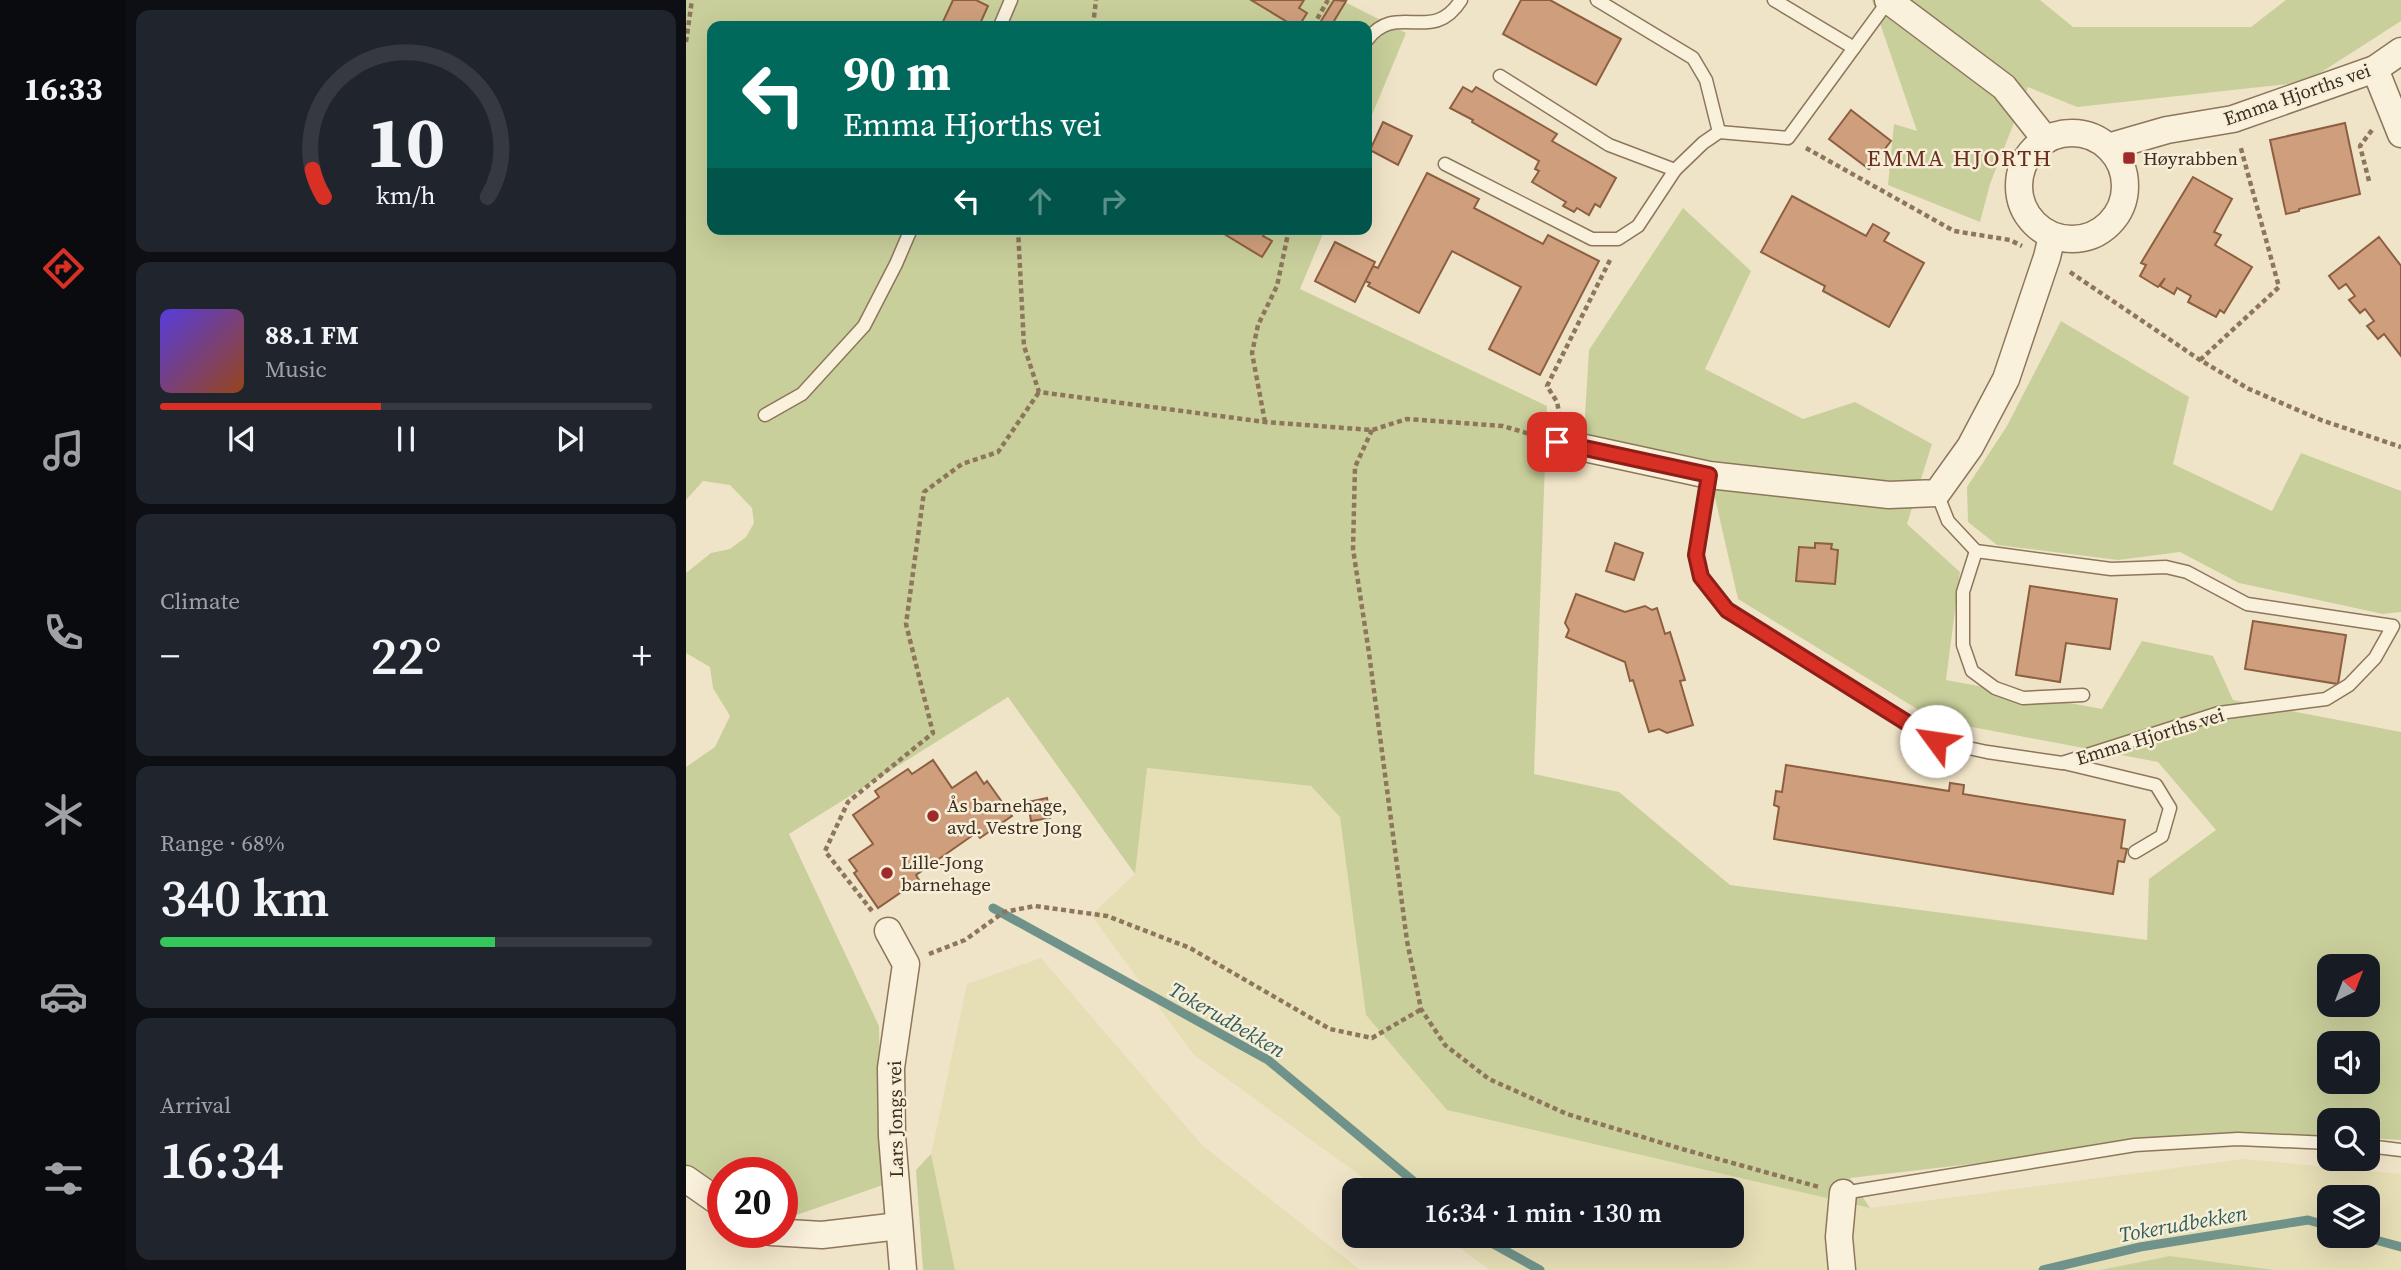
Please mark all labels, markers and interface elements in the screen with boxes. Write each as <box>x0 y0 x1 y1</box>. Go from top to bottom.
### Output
text: 90 m <box>843 39 951 106</box>
icon: left <box>728 49 819 140</box>
street label: Emma Hjorths vei <box>2220 57 2374 131</box>
text: 16:33 <box>24 67 102 111</box>
text: 10 <box>367 92 445 191</box>
text: Emma Hjorths vei <box>843 103 1102 147</box>
district label: EMMA HJORTH <box>1867 142 2053 174</box>
place label: Høyrabben <box>2143 145 2238 171</box>
marker: Høyrabben <box>2121 150 2137 166</box>
text: km/h <box>376 178 436 212</box>
icon: left <box>948 182 986 220</box>
icon: ahead <box>1021 182 1059 220</box>
icon: right <box>1094 182 1132 220</box>
icon: directions <box>39 244 88 293</box>
text: 88.1 FM <box>265 317 359 353</box>
text: Music <box>265 353 327 385</box>
pin <box>1527 412 1587 472</box>
icon: previous <box>223 420 261 458</box>
icon: pause <box>387 420 425 458</box>
icon: next <box>551 420 589 458</box>
icon: arrive <box>1538 423 1576 461</box>
icon: music <box>39 426 88 475</box>
text: Climate <box>160 585 240 617</box>
icon: phone <box>39 608 88 657</box>
text: 22° <box>370 620 442 691</box>
text: − <box>160 630 180 682</box>
text: + <box>632 630 652 682</box>
street label: Emma Hjorths vei <box>2073 701 2228 771</box>
position arrow <box>1899 704 1973 778</box>
icon: climate <box>39 790 88 839</box>
place label: Ås barnehage, avd. Vestre Jong <box>947 792 1082 840</box>
marker: Ås barnehage, avd. Vestre Jong <box>925 808 941 824</box>
text: Range · 68% <box>160 827 285 859</box>
place label: Lille-Jong barnehage <box>901 849 991 897</box>
text: 340 km <box>160 862 329 933</box>
marker: Lille-Jong barnehage <box>879 865 895 881</box>
north arrow <box>2317 954 2380 1017</box>
map controls <box>2317 954 2380 1248</box>
icon: car <box>39 972 88 1021</box>
water label: Tokerudbekken <box>1164 975 1291 1065</box>
button: sound <box>2317 1031 2380 1094</box>
street label: Lars Jongs vei <box>881 1060 909 1178</box>
text: Arrival <box>160 1089 231 1121</box>
button: search <box>2317 1108 2380 1171</box>
text: 16:34 <box>160 1124 284 1195</box>
icon: filters <box>39 1154 88 1203</box>
speed limit sign: 20 <box>707 1157 798 1248</box>
button: layers <box>2317 1185 2380 1248</box>
text: 16:34 · 1 min · 130 m <box>1424 1195 1662 1231</box>
water label: Tokerudbekken <box>2117 1198 2249 1249</box>

